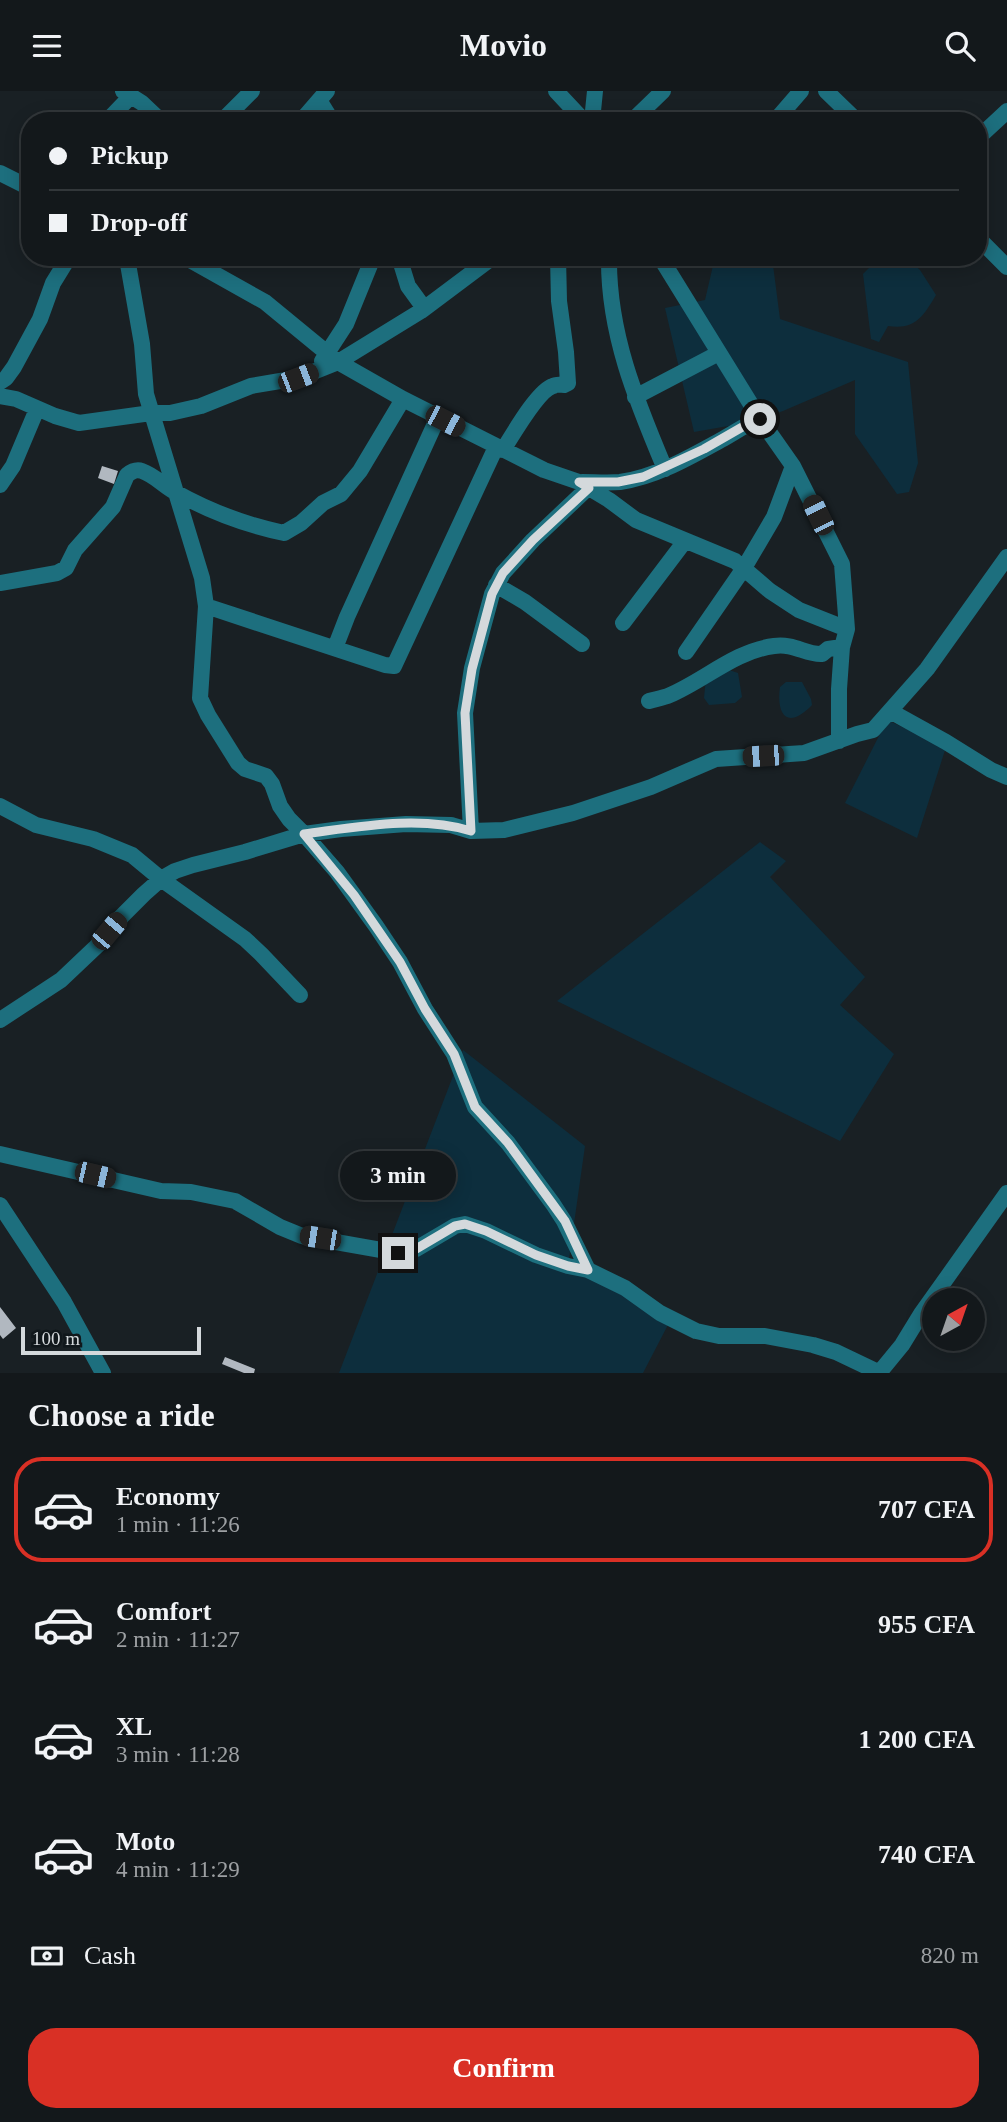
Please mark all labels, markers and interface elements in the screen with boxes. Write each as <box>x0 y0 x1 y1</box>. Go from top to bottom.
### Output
icon: menu <box>28 27 66 65</box>
text: Movio <box>460 27 547 63</box>
icon: search <box>941 27 979 65</box>
text: Pickup <box>91 141 169 170</box>
text: Drop-off <box>91 208 187 237</box>
car <box>275 361 322 395</box>
car <box>422 402 469 440</box>
route start <box>744 403 776 435</box>
car <box>800 492 837 538</box>
car <box>742 744 785 768</box>
car <box>88 908 131 954</box>
callout: 3 min <box>340 1151 456 1201</box>
car <box>73 1160 118 1190</box>
text: 3 min <box>370 1163 426 1188</box>
car <box>298 1224 343 1252</box>
route end <box>382 1237 414 1269</box>
north arrow <box>922 1288 985 1351</box>
map controls <box>922 1288 985 1351</box>
scale bar <box>21 1324 201 1356</box>
text: 100 m <box>32 1328 80 1349</box>
text: Choose a ride <box>28 1397 215 1433</box>
icon: car <box>32 1478 95 1541</box>
text: Economy <box>116 1482 220 1511</box>
text: 707 CFA <box>878 1495 975 1524</box>
text: 1 min · 11:26 <box>116 1512 240 1537</box>
icon: car <box>32 1593 95 1656</box>
text: Comfort <box>116 1597 211 1626</box>
text: 955 CFA <box>878 1610 975 1639</box>
text: 2 min · 11:27 <box>116 1627 240 1652</box>
icon: car <box>32 1708 95 1771</box>
text: XL <box>116 1712 152 1741</box>
text: 1 200 CFA <box>858 1725 975 1754</box>
text: 3 min · 11:28 <box>116 1742 240 1767</box>
icon: car <box>32 1823 95 1886</box>
text: Moto <box>116 1827 175 1856</box>
text: 740 CFA <box>878 1840 975 1869</box>
text: 4 min · 11:29 <box>116 1857 240 1882</box>
icon: cash <box>28 1937 66 1975</box>
text: Cash <box>84 1941 136 1970</box>
text: 820 m <box>921 1943 979 1968</box>
button: Confirm <box>28 2028 979 2108</box>

